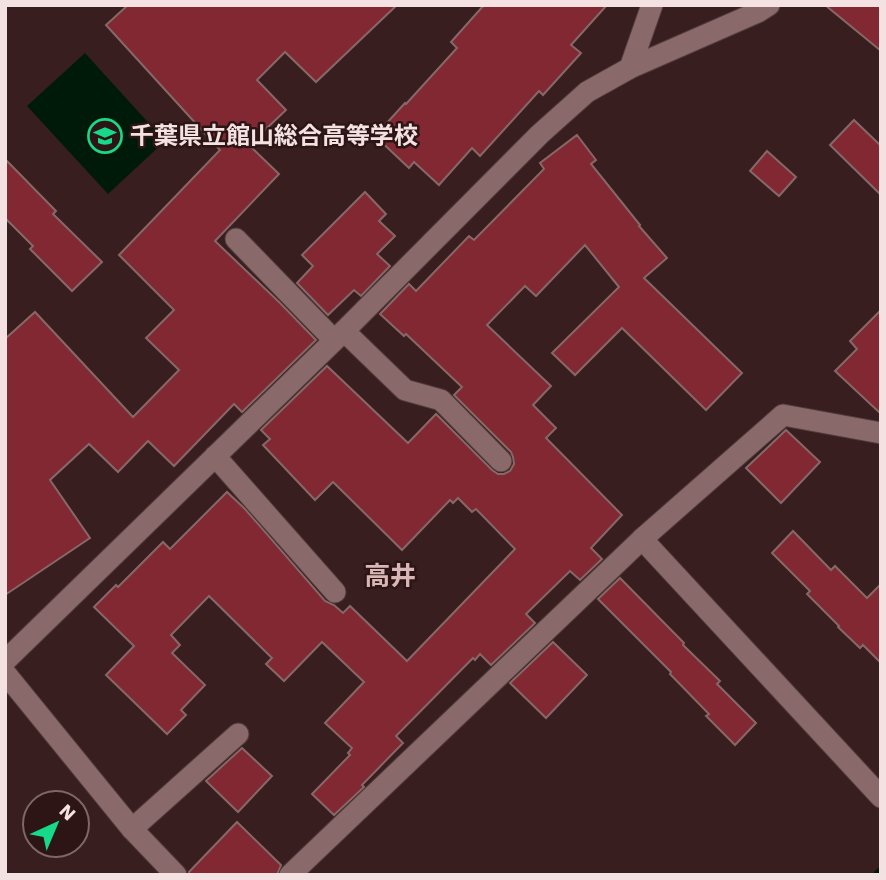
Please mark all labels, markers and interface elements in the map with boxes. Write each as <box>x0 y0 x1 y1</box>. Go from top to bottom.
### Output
school or university icon: 千葉県立館山総合高等学校 <box>86 117 124 155</box>
place label: 千葉県立館山総合高等学校 <box>130 122 418 150</box>
district label: 高井 <box>364 561 416 591</box>
north arrow <box>21 789 91 859</box>
text: N <box>54 799 81 825</box>

